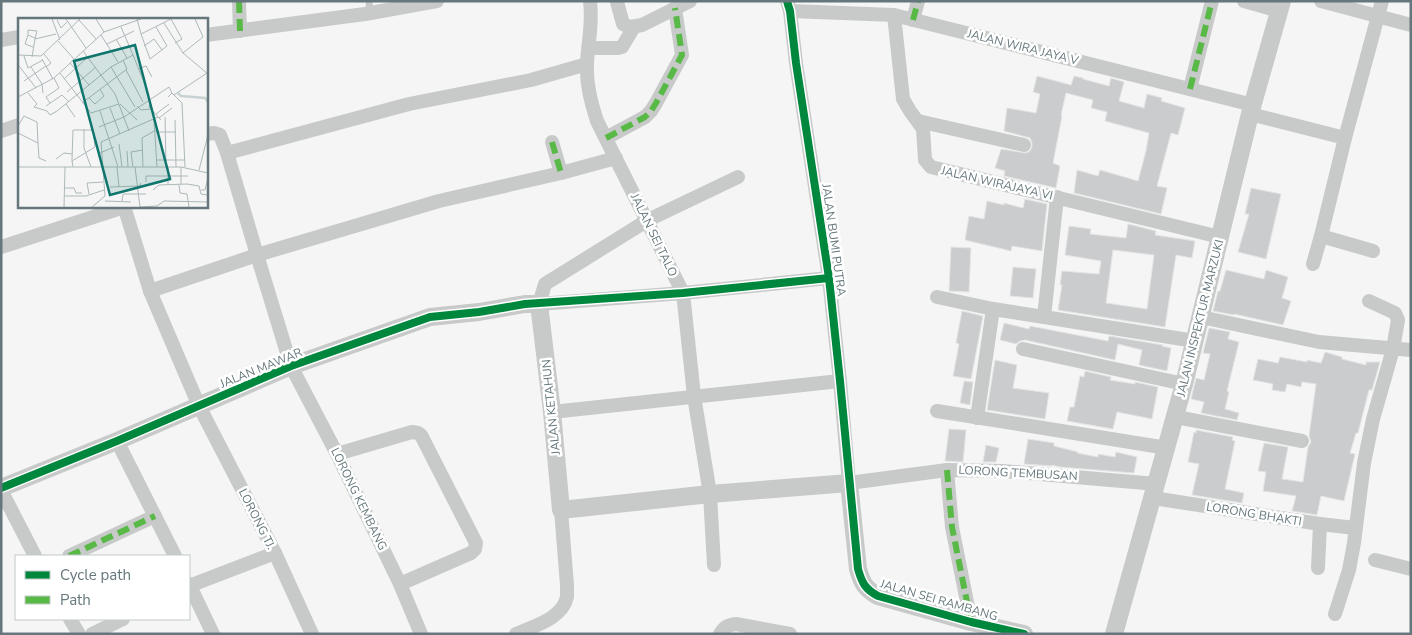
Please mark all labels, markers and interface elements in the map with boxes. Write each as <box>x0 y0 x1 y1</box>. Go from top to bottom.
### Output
inset map <box>18 18 208 208</box>
street label: JALAN WIRA JAYA V <box>965 25 1081 69</box>
street label: JALAN WIRAJAYA VI <box>939 162 1054 204</box>
street label: JALAN BUMI PUTRA <box>818 182 850 297</box>
street label: JALAN SEI TALO <box>627 190 681 279</box>
street label: JALAN INSPEKTUR MARZUKI <box>1173 238 1227 399</box>
street label: JALAN MAWAR <box>217 344 304 392</box>
street label: JALAN KETAHUN <box>538 359 564 456</box>
street label: LORONG KEMBANG <box>327 445 391 553</box>
street label: LORONG TEMBUSAN <box>958 462 1078 484</box>
street label: LORONG TJ. <box>235 486 279 552</box>
street label: LORONG BHAKTI <box>1205 499 1303 529</box>
legend <box>15 555 190 620</box>
text: Cycle path <box>60 565 131 585</box>
street label: JALAN SEI RAMBANG <box>877 575 1000 624</box>
text: Path <box>60 590 91 610</box>

